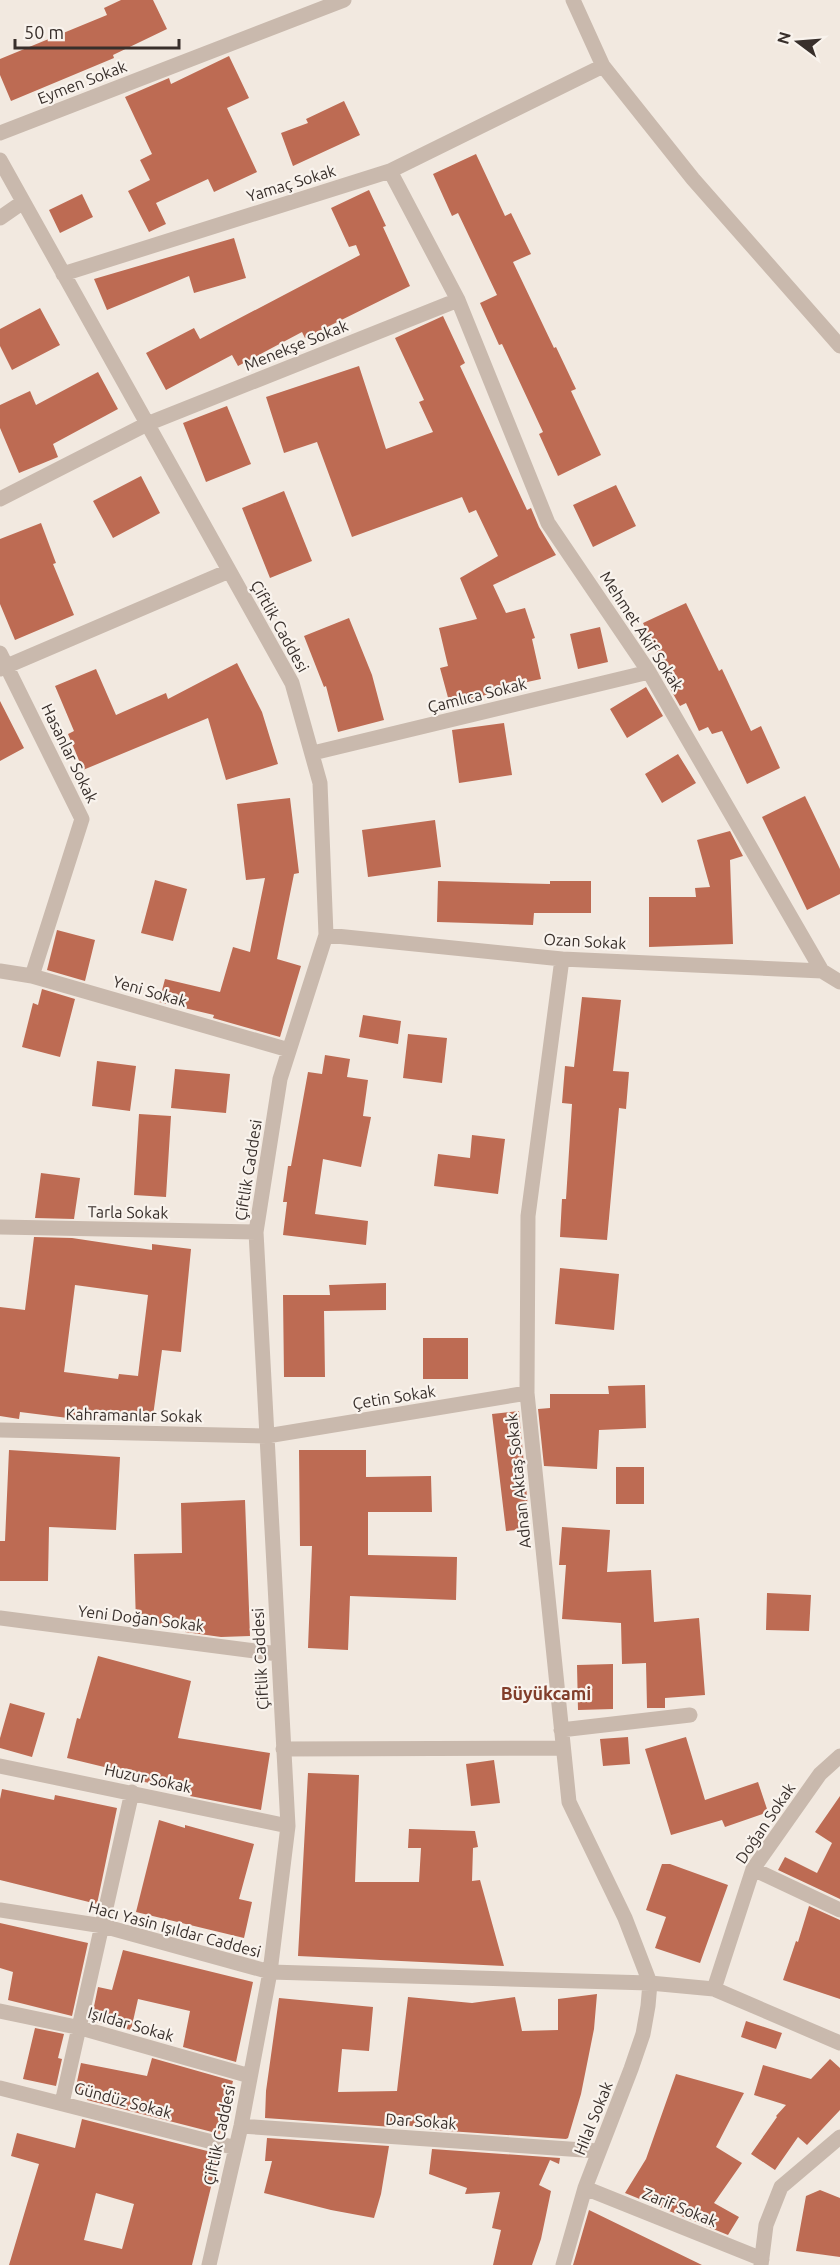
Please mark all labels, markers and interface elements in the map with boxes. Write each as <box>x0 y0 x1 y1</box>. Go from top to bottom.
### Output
scale bar <box>15 12 178 50</box>
north arrow <box>768 12 828 72</box>
text: 50 m <box>24 22 64 42</box>
text: N <box>773 30 794 46</box>
street label: Eymen Sokak <box>35 57 129 107</box>
street label: Yamaç Sokak <box>244 161 338 205</box>
street label: Menekşe Sokak <box>241 316 351 374</box>
street label: Mehmet Akif Sokak <box>597 568 687 694</box>
street label: Çiftlik Caddesi <box>247 577 313 675</box>
street label: Çamlıca Sokak <box>426 674 528 716</box>
street label: Hasanlar Sokak <box>38 701 102 805</box>
street label: Ozan Sokak <box>543 930 627 952</box>
street label: Yeni Sokak <box>111 972 189 1010</box>
street label: Çiftlik Caddesi <box>231 1118 265 1222</box>
street label: Tarla Sokak <box>87 1202 169 1222</box>
street label: Çetin Sokak <box>351 1382 437 1412</box>
street label: Kahramanlar Sokak <box>65 1405 203 1425</box>
street label: Adnan Aktaş Sokak <box>502 1413 534 1549</box>
street label: Yeni Doğan Sokak <box>77 1601 205 1635</box>
street label: Çiftlik Caddesi <box>248 1607 272 1711</box>
district label: Büyükcami <box>501 1683 591 1703</box>
street label: Huzur Sokak <box>103 1760 193 1796</box>
street label: Doğan Sokak <box>732 1779 798 1867</box>
street label: Hacı Yasin Işıldar Caddesi <box>87 1897 263 1961</box>
street label: Işıldar Sokak <box>86 2003 176 2045</box>
street label: Gündüz Sokak <box>72 2078 174 2122</box>
street label: Hilal Sokak <box>570 2079 616 2157</box>
street label: Çiftlik Caddesi <box>200 2083 238 2187</box>
street label: Dar Sokak <box>385 2110 457 2132</box>
street label: Zarif Sokak <box>640 2184 720 2230</box>

